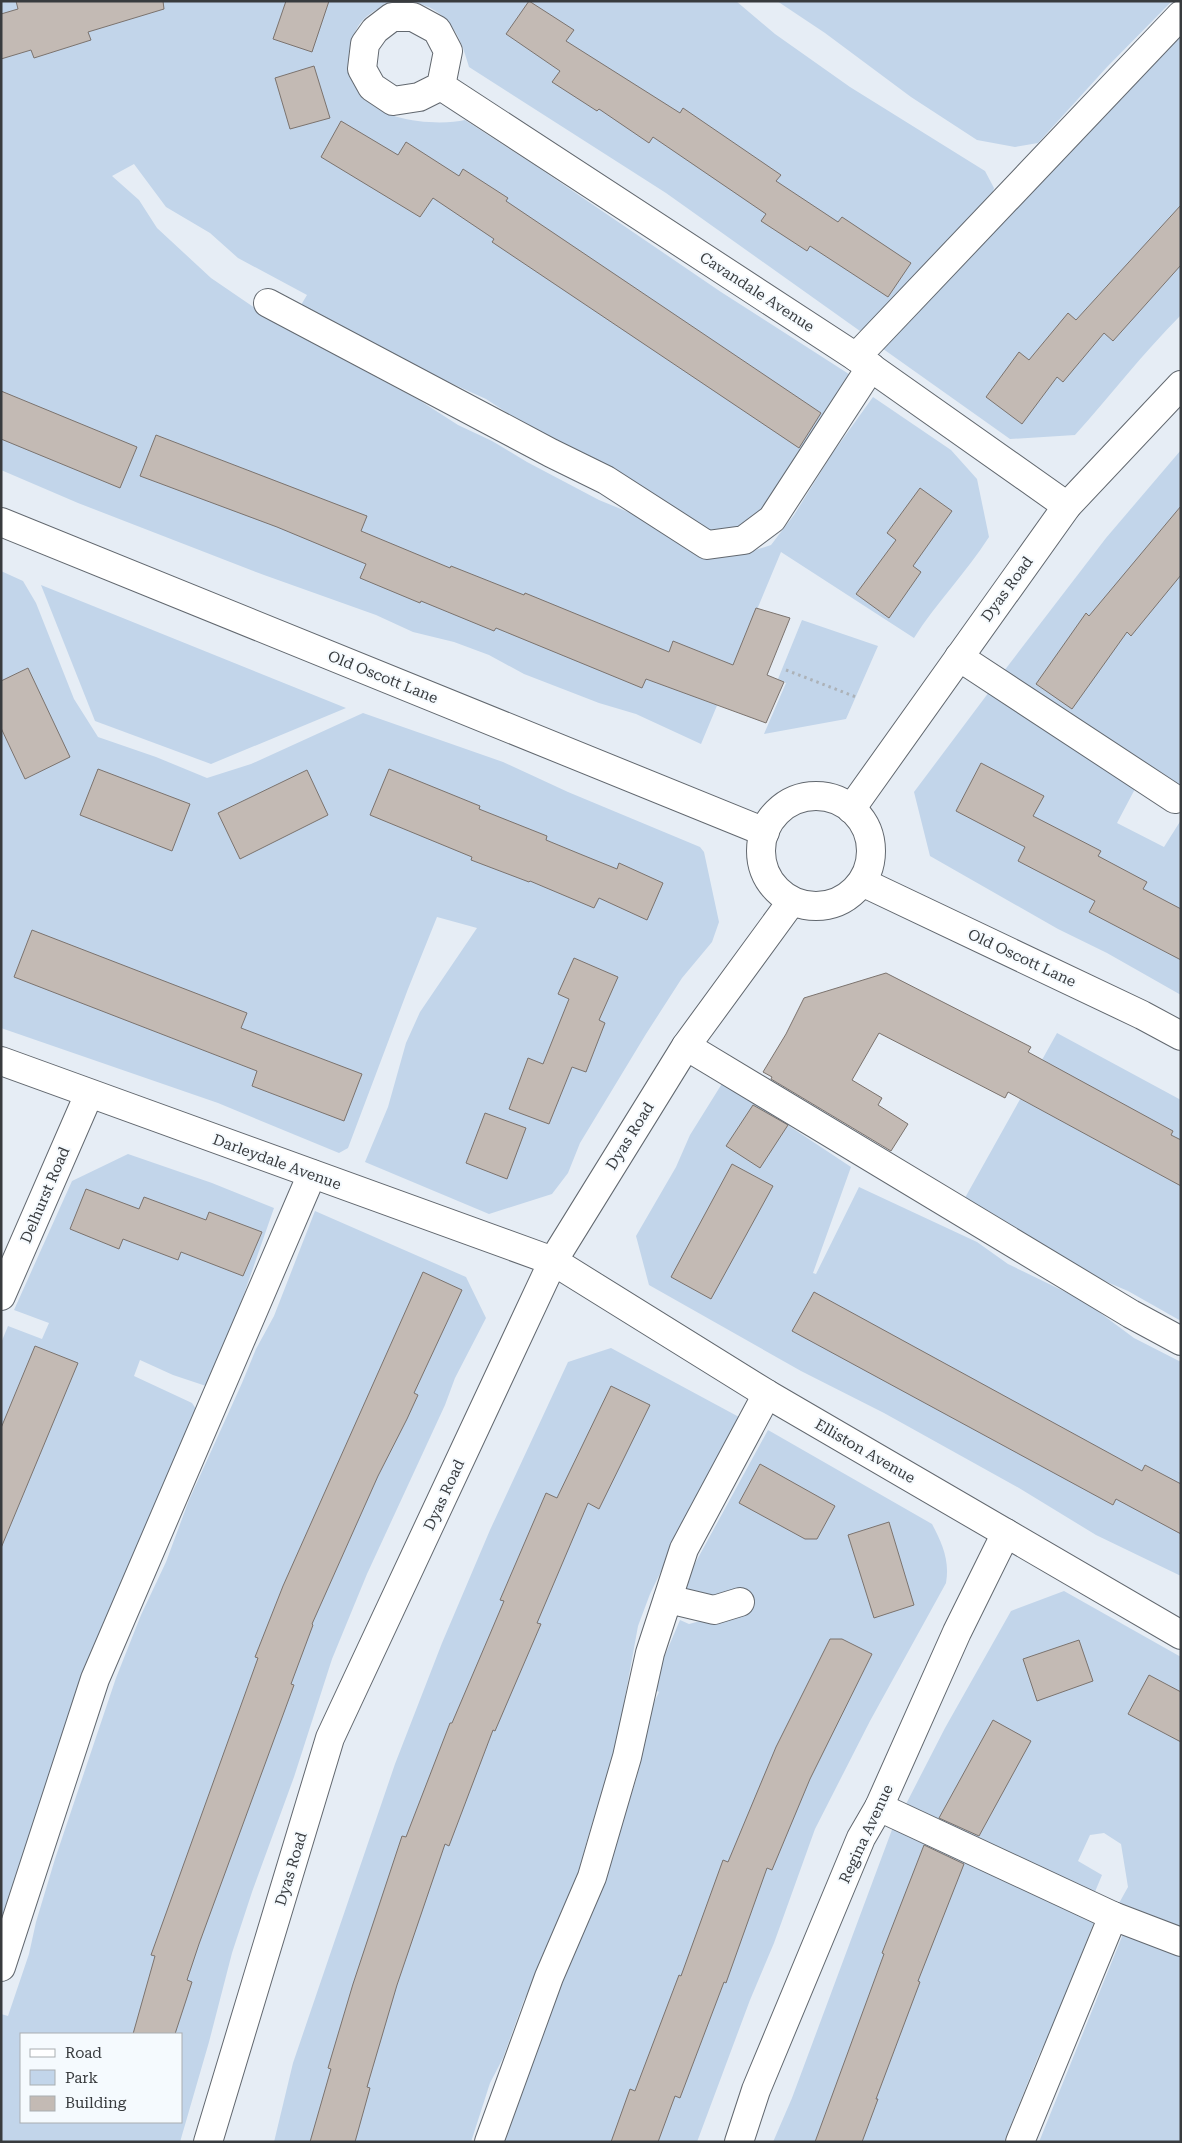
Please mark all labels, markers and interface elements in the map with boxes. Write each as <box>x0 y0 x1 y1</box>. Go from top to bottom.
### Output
street label: Cavandale Avenue <box>696 248 818 336</box>
street label: Dyas Road <box>977 553 1037 625</box>
street label: Old Oscott Lane <box>325 647 441 707</box>
street label: Old Oscott Lane <box>965 925 1079 991</box>
street label: Dyas Road <box>602 1099 658 1173</box>
street label: Darleydale Avenue <box>210 1130 344 1194</box>
street label: Delhurst Road <box>17 1144 74 1246</box>
street label: Elliston Avenue <box>812 1415 918 1487</box>
street label: Dyas Road <box>420 1456 468 1533</box>
street label: Regina Avenue <box>835 1782 897 1886</box>
street label: Dyas Road <box>271 1830 311 1908</box>
legend <box>20 2033 182 2123</box>
text: Road <box>65 2044 102 2062</box>
text: Park <box>65 2069 99 2087</box>
text: Building <box>65 2094 127 2112</box>

